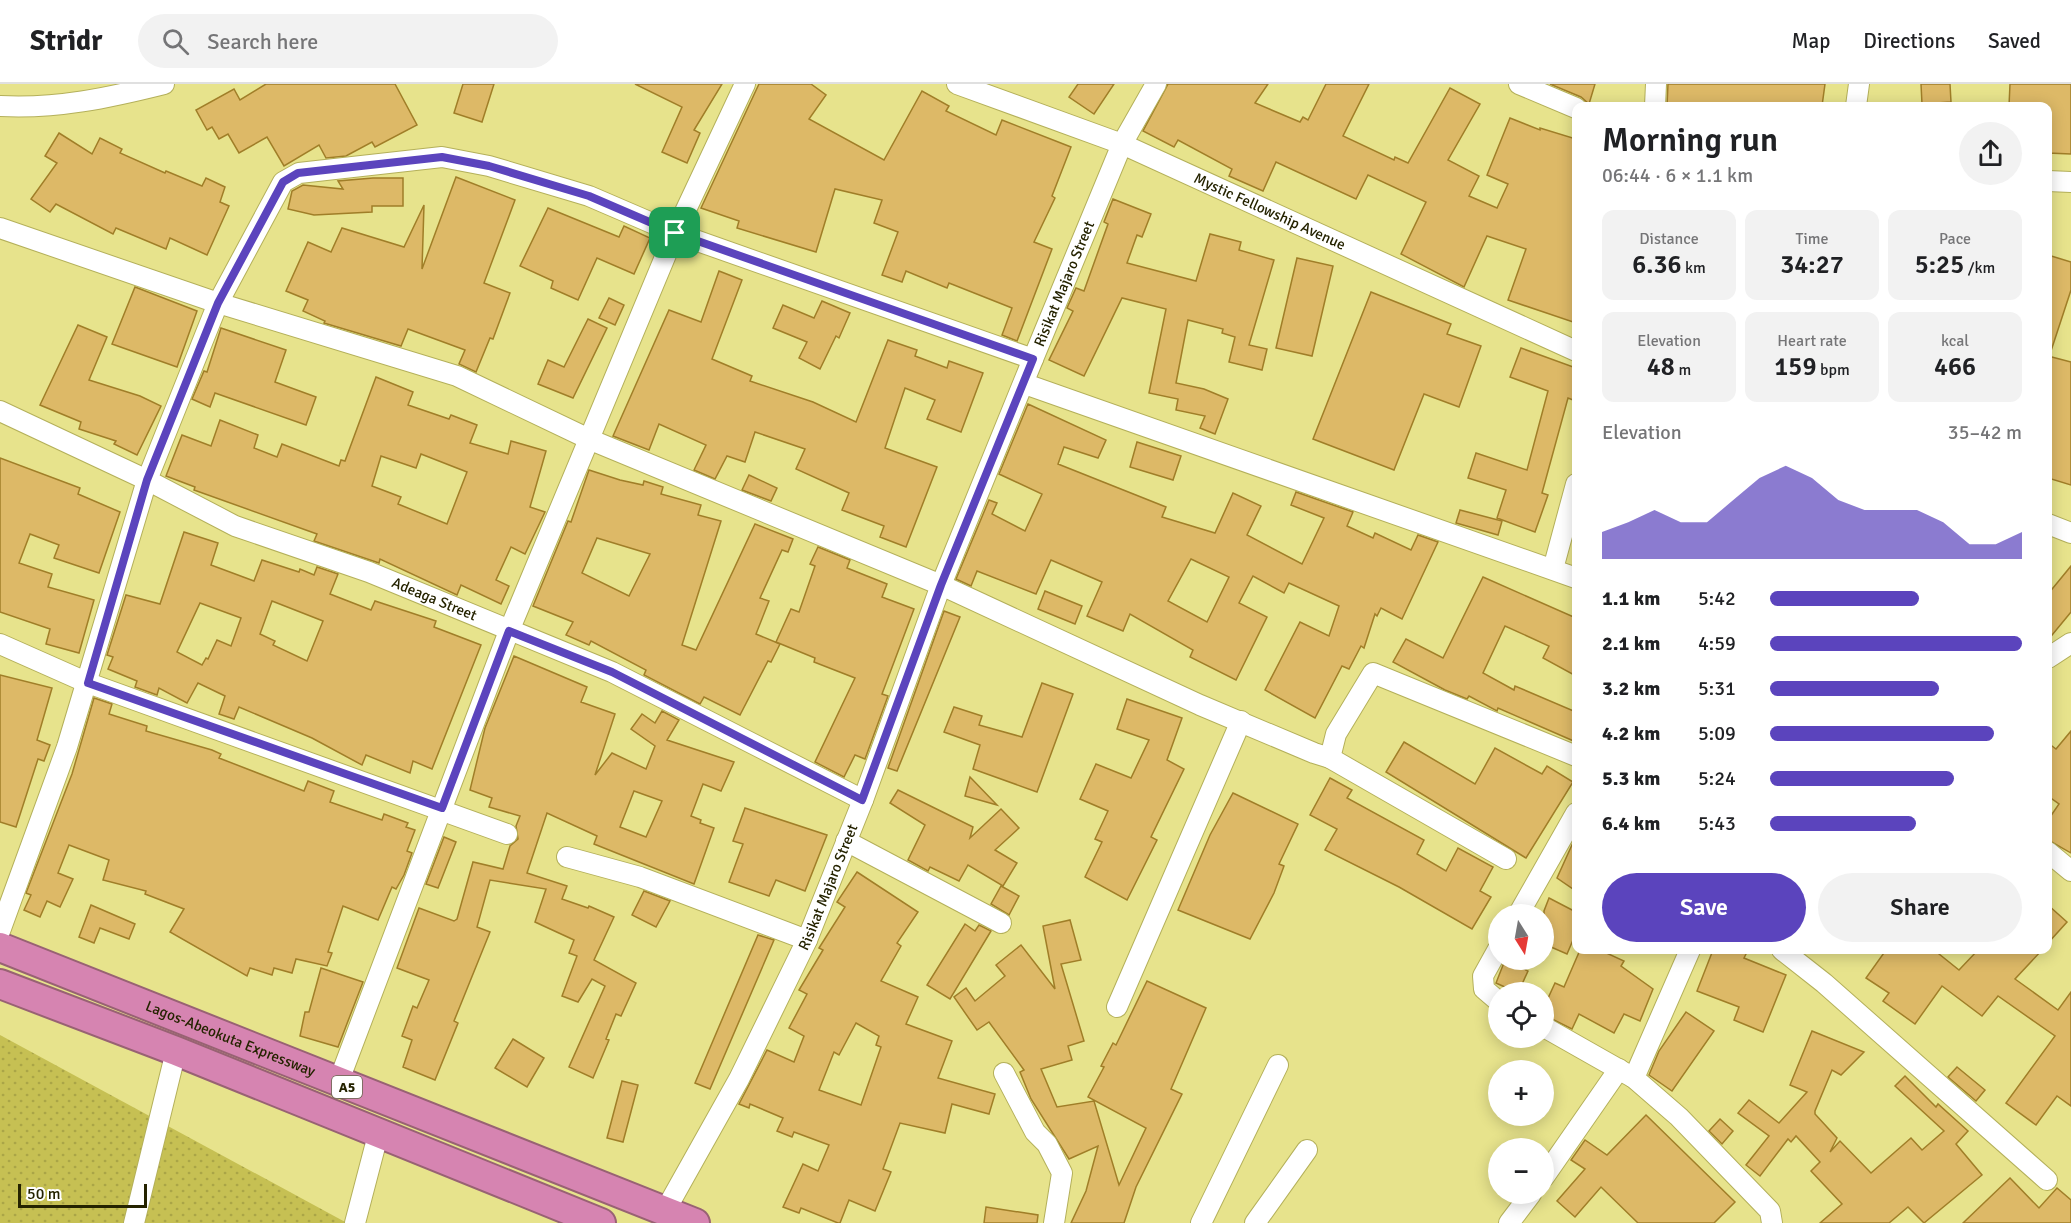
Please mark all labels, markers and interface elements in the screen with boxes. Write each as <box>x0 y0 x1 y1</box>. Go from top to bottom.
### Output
search box <box>138 14 558 68</box>
text: Stridr <box>30 24 102 58</box>
icon: search <box>159 25 192 58</box>
text: Search here <box>207 28 318 55</box>
text: Map <box>1792 28 1830 54</box>
text: Directions <box>1863 28 1955 54</box>
text: Saved <box>1988 28 2041 54</box>
text: Morning run <box>1602 120 1778 161</box>
button: share <box>1959 122 2022 185</box>
text: 06:44 · 6 × 1.1 km <box>1602 163 1753 188</box>
street label: Mystic Fellowship Avenue <box>1191 169 1348 254</box>
pin <box>649 207 700 258</box>
icon: arrive <box>658 216 691 249</box>
street label: Risikat Majaro Street <box>1030 218 1098 349</box>
text: Distance <box>1639 229 1699 249</box>
text: Time <box>1796 229 1828 249</box>
text: Pace <box>1939 229 1971 249</box>
text: 6.36 <box>1632 249 1681 281</box>
text: 34:27 <box>1780 249 1844 281</box>
text: 5:25 <box>1915 249 1964 281</box>
text: km <box>1681 258 1706 278</box>
text: /km <box>1964 258 1995 278</box>
text: Elevation <box>1637 331 1701 351</box>
text: Heart rate <box>1777 331 1847 351</box>
text: kcal <box>1941 331 1969 351</box>
text: 48 <box>1647 351 1675 383</box>
text: 159 <box>1774 351 1816 383</box>
text: 466 <box>1934 351 1976 383</box>
text: m <box>1675 360 1691 380</box>
text: bpm <box>1816 360 1850 380</box>
text: Elevation <box>1602 420 1682 445</box>
text: 35–42 m <box>1948 420 2022 445</box>
street label: Adeaga Street <box>389 573 479 624</box>
text: 1.1 km <box>1602 586 1660 611</box>
text: 5:42 <box>1698 586 1736 611</box>
text: 2.1 km <box>1602 631 1660 656</box>
text: 4:59 <box>1698 631 1736 656</box>
text: 3.2 km <box>1602 676 1660 701</box>
text: 5:31 <box>1698 676 1736 701</box>
text: 4.2 km <box>1602 721 1660 746</box>
text: 5:09 <box>1698 721 1736 746</box>
text: 5.3 km <box>1602 766 1660 791</box>
text: 5:24 <box>1698 766 1736 791</box>
text: 6.4 km <box>1602 811 1660 836</box>
text: 5:43 <box>1698 811 1736 836</box>
street label: Risikat Majaro Street <box>794 821 861 953</box>
button: Save <box>1602 873 1806 942</box>
button: Share <box>1818 873 2022 942</box>
north arrow <box>1488 904 1554 970</box>
map controls <box>1488 904 1554 1204</box>
button: locate <box>1488 982 1554 1048</box>
street label: Lagos-Abeokuta Expressway <box>143 997 318 1080</box>
button: + <box>1488 1060 1554 1126</box>
road number: A5 <box>332 1076 362 1098</box>
button: − <box>1488 1138 1554 1204</box>
scale bar <box>18 1181 147 1208</box>
text: 50 m <box>27 1184 61 1204</box>

